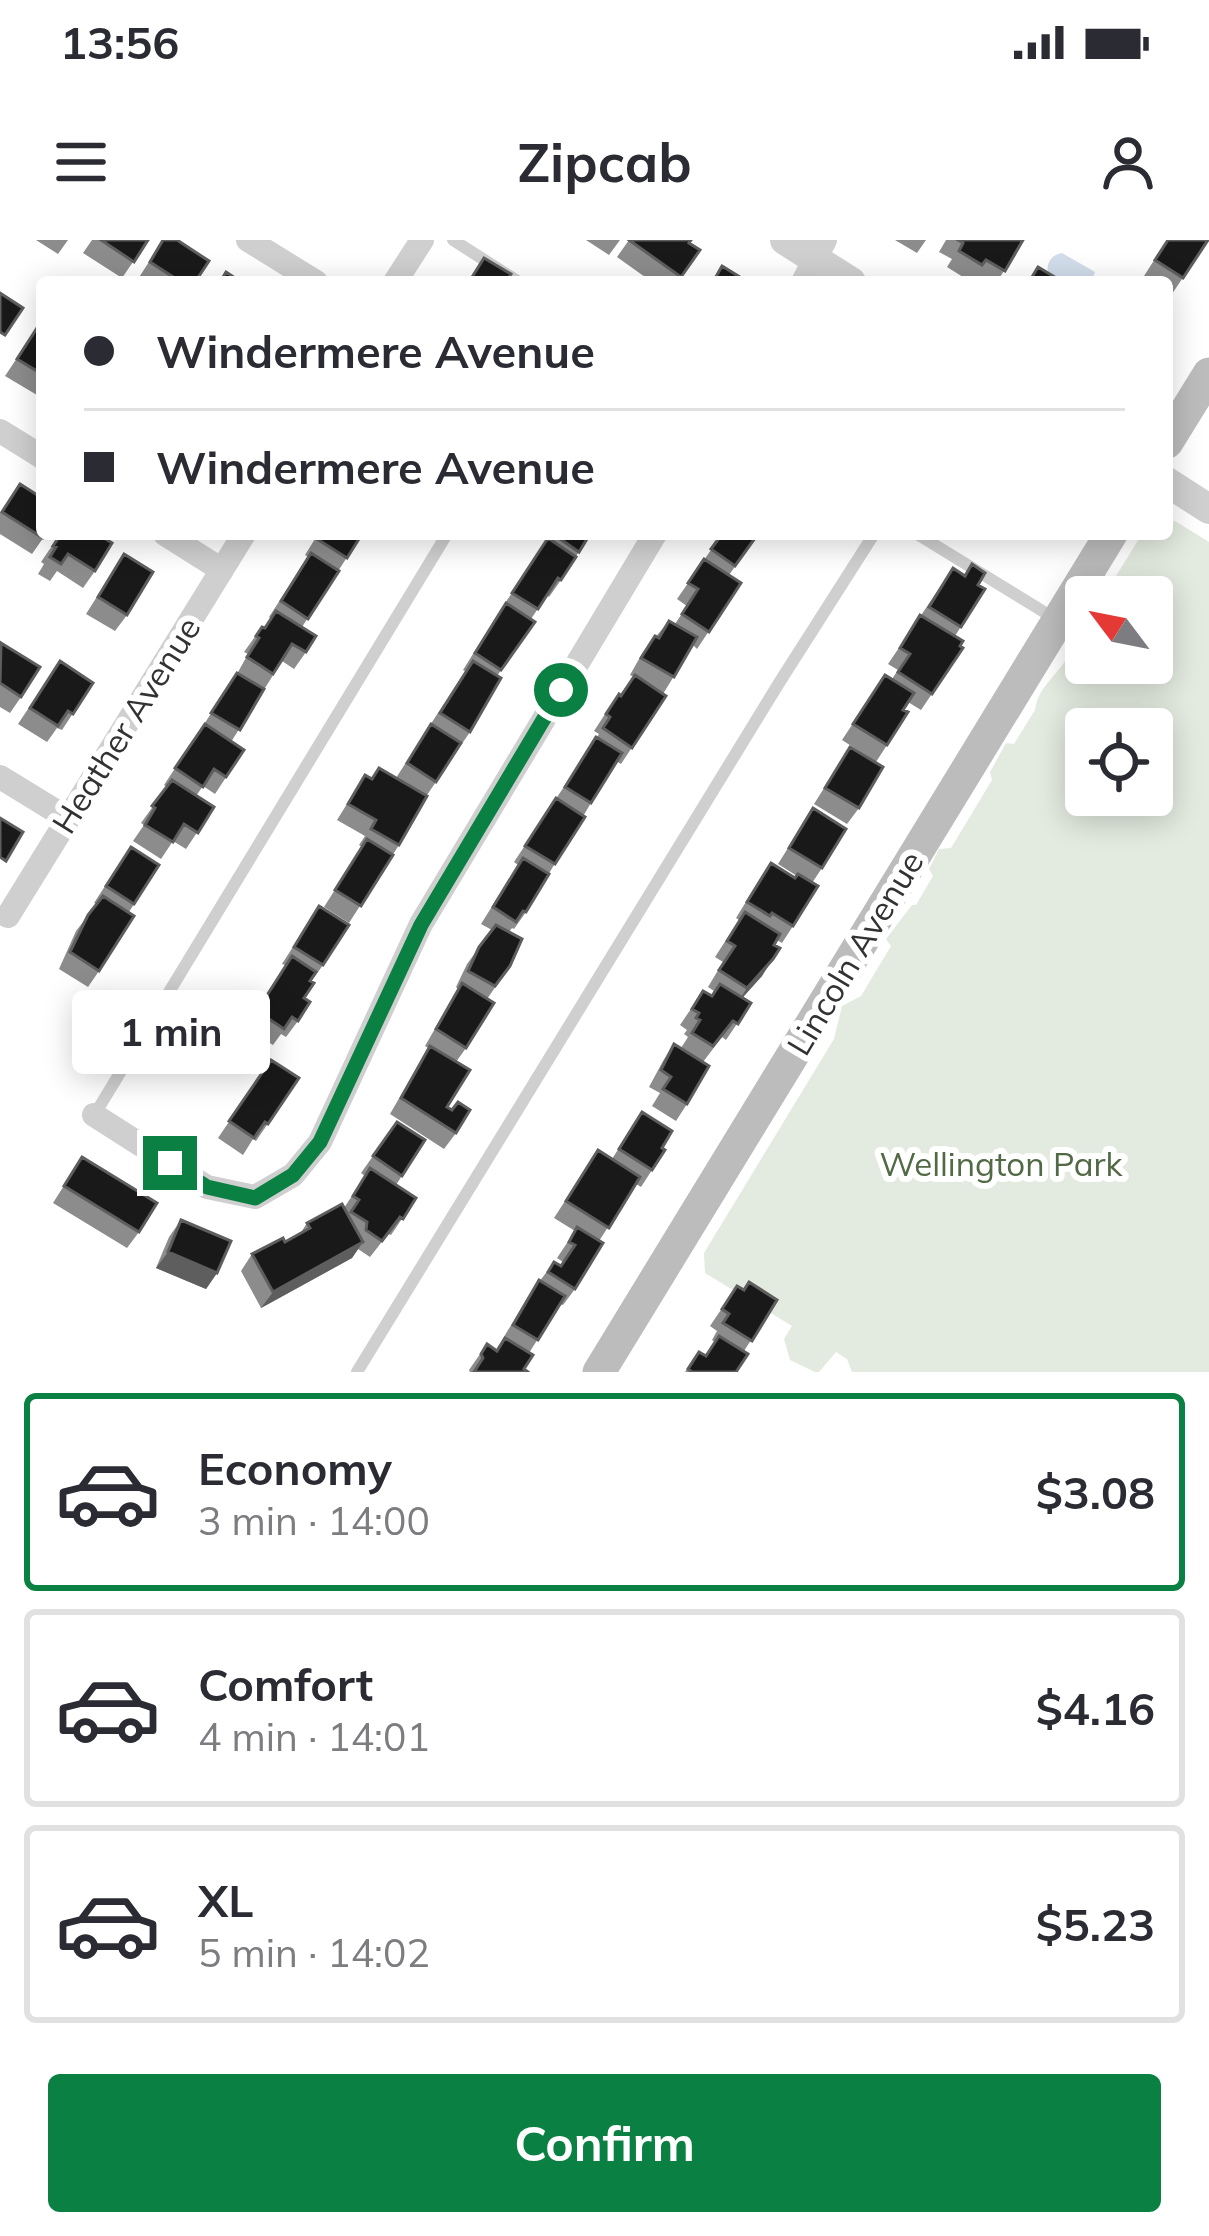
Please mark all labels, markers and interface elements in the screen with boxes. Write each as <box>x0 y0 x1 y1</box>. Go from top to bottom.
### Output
text: 13:56 <box>60 14 179 70</box>
text: Zipcab <box>517 128 692 196</box>
icon: menu <box>48 129 114 195</box>
icon: person <box>1095 129 1161 195</box>
text: Windermere Avenue <box>156 323 595 379</box>
text: Windermere Avenue <box>156 439 595 495</box>
north arrow <box>1065 576 1173 684</box>
map controls <box>1065 576 1173 816</box>
street label: Heather Avenue <box>43 609 209 841</box>
route start <box>534 663 588 717</box>
button: locate <box>1065 708 1173 816</box>
street label: Lincoln Avenue <box>778 843 932 1062</box>
callout: 1 min <box>71 989 269 1073</box>
text: 1 min <box>120 1007 222 1056</box>
route end <box>143 1136 197 1190</box>
park label: Wellington Park <box>879 1143 1124 1184</box>
icon: car <box>54 1438 162 1546</box>
text: Economy <box>198 1440 392 1496</box>
text: $3.08 <box>1036 1464 1155 1520</box>
text: 3 min · 14:00 <box>198 1496 430 1545</box>
icon: car <box>54 1654 162 1762</box>
text: Comfort <box>198 1656 373 1712</box>
text: $4.16 <box>1036 1680 1155 1736</box>
text: 4 min · 14:01 <box>198 1712 430 1761</box>
icon: car <box>54 1870 162 1978</box>
text: XL <box>198 1872 253 1928</box>
text: $5.23 <box>1036 1896 1155 1952</box>
text: 5 min · 14:02 <box>198 1928 430 1977</box>
button: Confirm <box>48 2074 1161 2212</box>

